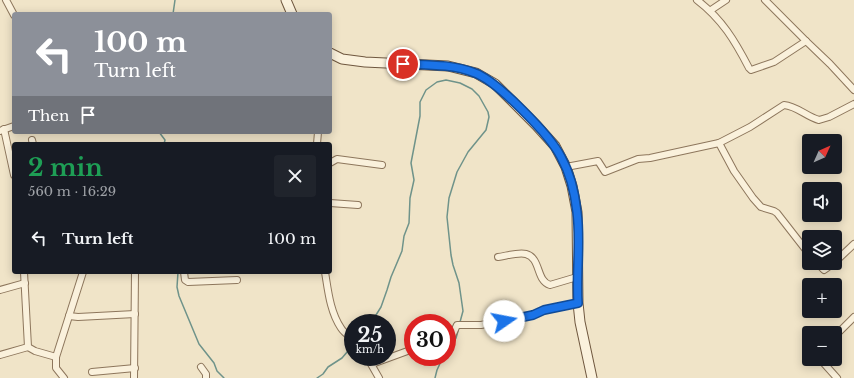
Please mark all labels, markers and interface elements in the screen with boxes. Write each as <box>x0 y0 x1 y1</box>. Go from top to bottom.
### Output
text: 100 m <box>94 25 187 60</box>
icon: left <box>28 28 80 80</box>
pin <box>386 47 420 81</box>
icon: arrive <box>392 53 414 75</box>
text: Turn left <box>94 60 176 82</box>
icon: arrive <box>77 104 99 126</box>
text: Then <box>28 106 69 125</box>
north arrow <box>802 134 842 174</box>
map controls <box>802 134 842 366</box>
text: 2 min <box>28 153 103 182</box>
button: close <box>274 155 316 197</box>
button: sound <box>802 182 842 222</box>
text: 560 m · 16:29 <box>28 183 116 200</box>
icon: left <box>28 227 50 249</box>
text: Turn left <box>62 229 133 248</box>
text: 100 m <box>267 229 316 248</box>
button: layers <box>802 230 842 270</box>
button: + <box>802 278 842 318</box>
position arrow <box>483 300 525 342</box>
speed limit sign: 30 <box>404 314 456 366</box>
text: 25 <box>358 323 382 347</box>
button: − <box>802 326 842 366</box>
text: km/h <box>356 343 384 356</box>

